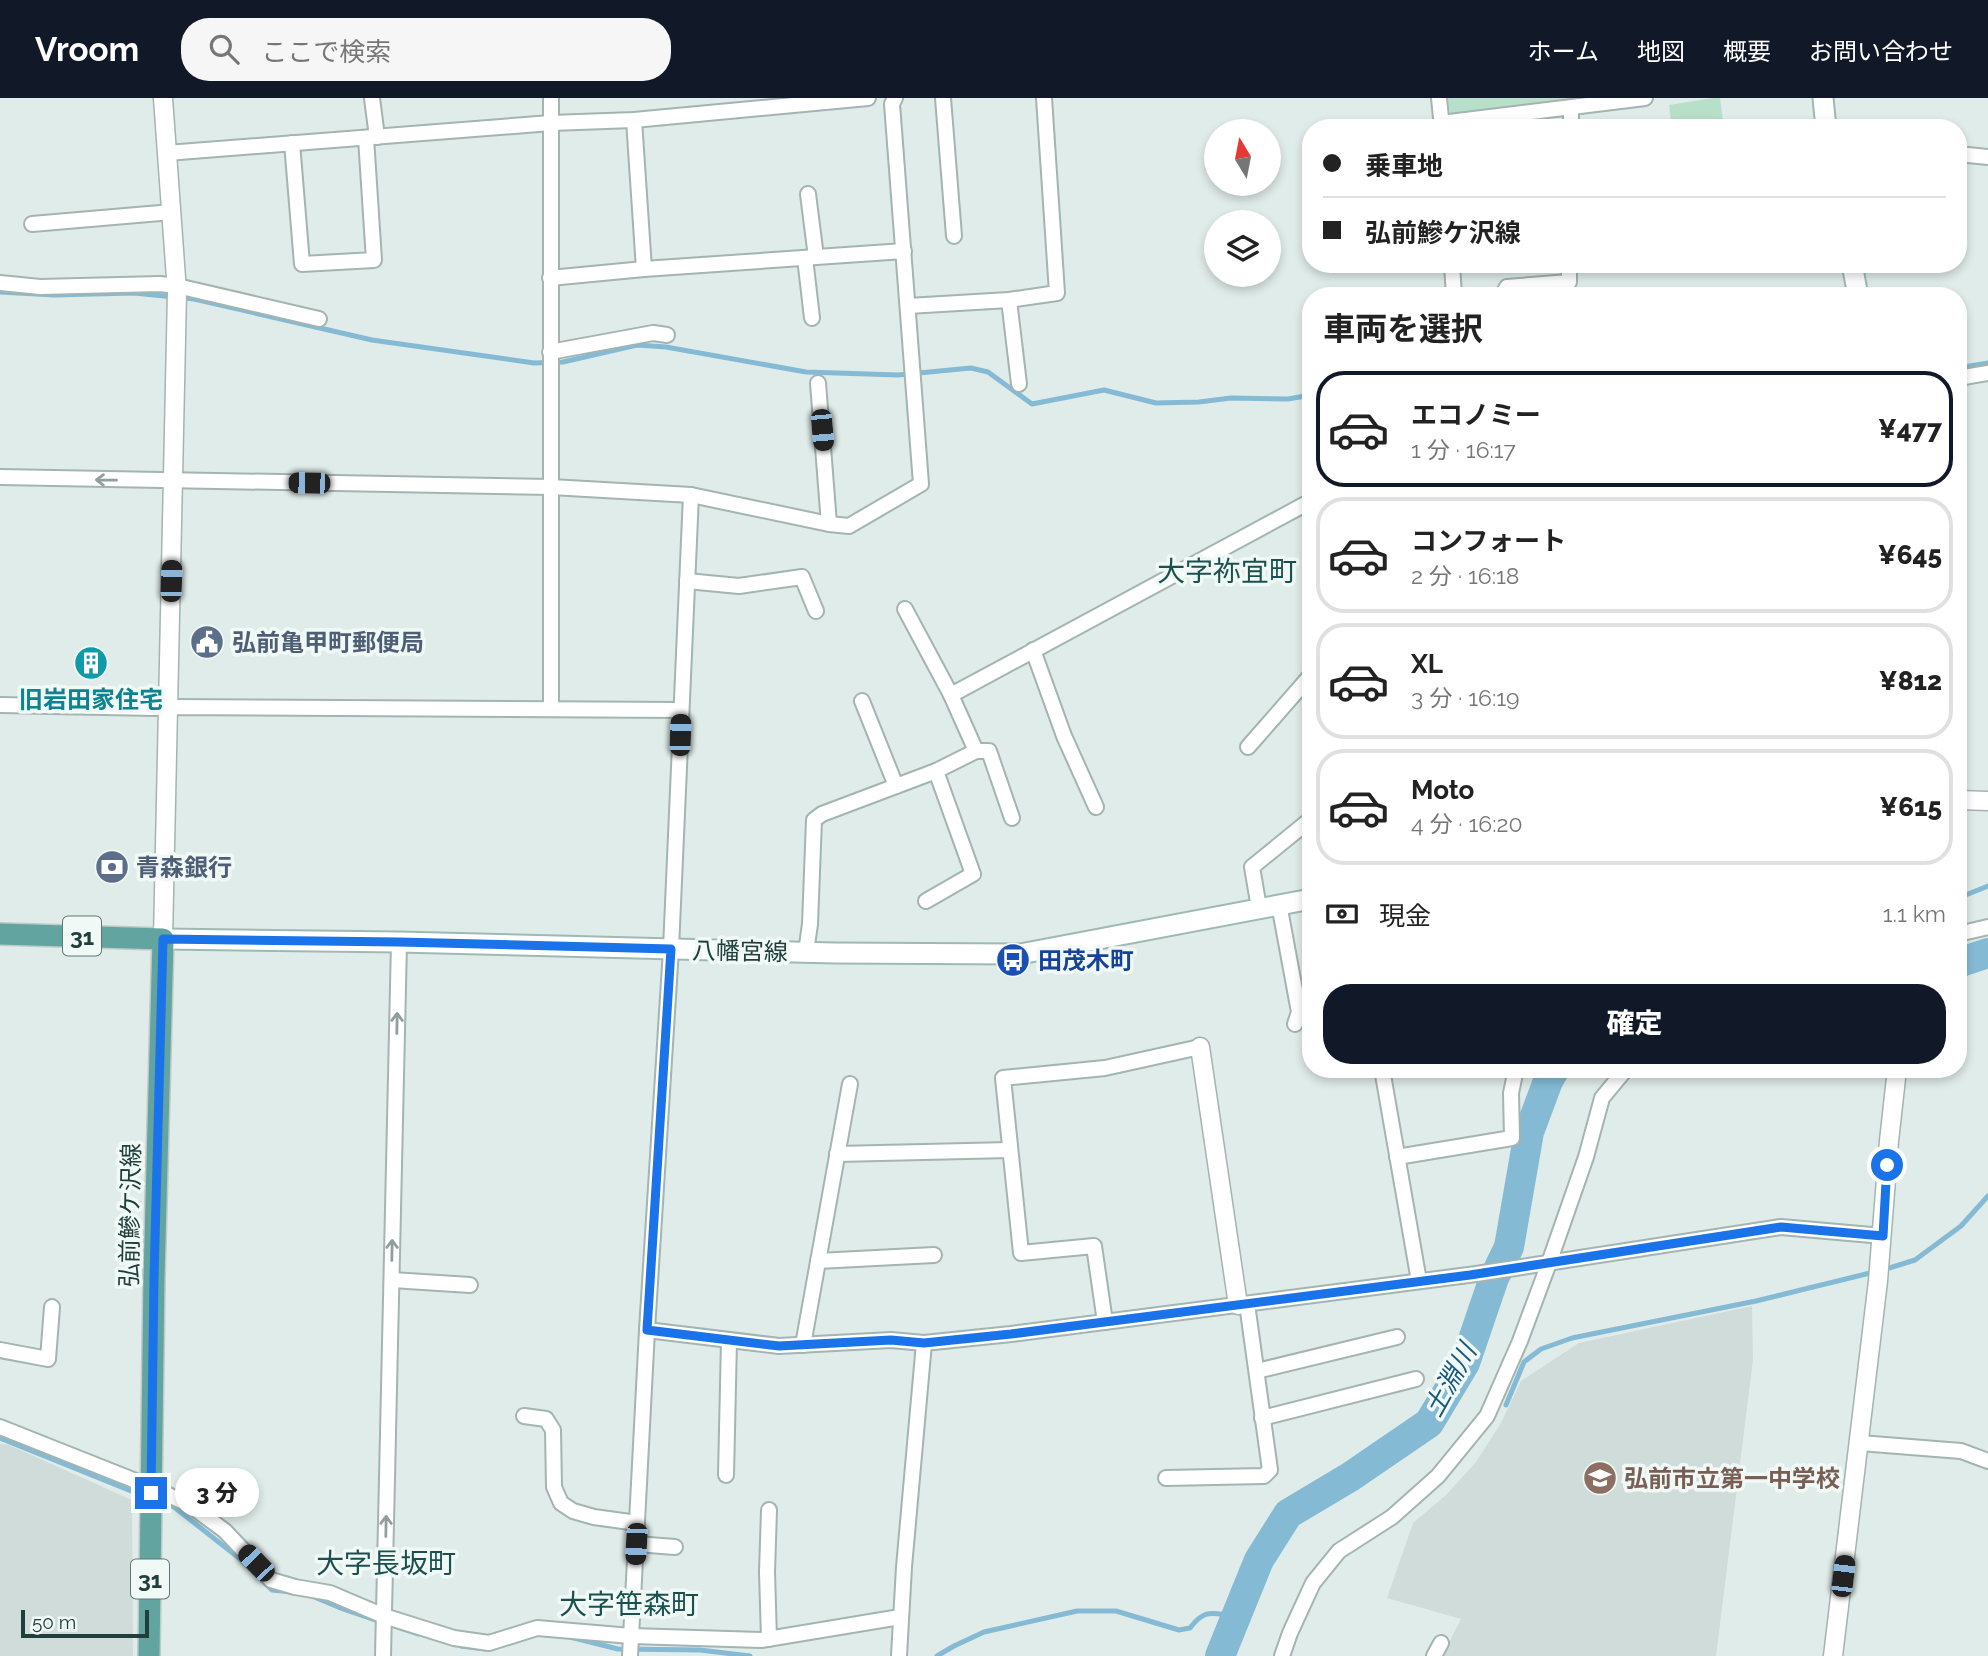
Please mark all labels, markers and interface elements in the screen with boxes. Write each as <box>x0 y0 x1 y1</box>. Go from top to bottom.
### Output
search box <box>181 18 671 81</box>
text: Vroom <box>35 30 139 69</box>
icon: search <box>205 30 243 68</box>
text: ここで検索 <box>261 37 391 67</box>
text: ホーム <box>1528 37 1599 66</box>
text: 地図 <box>1637 37 1685 66</box>
text: 概要 <box>1723 37 1771 66</box>
text: お問い合わせ <box>1809 37 1953 66</box>
north arrow <box>1204 119 1281 196</box>
map controls <box>1204 119 1281 287</box>
text: 乗車地 <box>1365 151 1443 181</box>
button: layers <box>1204 210 1281 287</box>
text: 弘前鰺ケ沢線 <box>1365 218 1521 248</box>
text: 車両を選択 <box>1323 310 1483 347</box>
icon: car <box>1327 398 1390 461</box>
text: エコノミー <box>1411 400 1541 430</box>
car <box>810 408 835 452</box>
text: ¥477 <box>1878 414 1942 444</box>
text: 1 分 · 16:17 <box>1411 436 1516 463</box>
car <box>288 472 331 494</box>
one-way arrow <box>94 473 117 486</box>
icon: car <box>1327 524 1390 587</box>
text: コンフォート <box>1411 526 1566 556</box>
text: ¥645 <box>1878 540 1942 570</box>
district label: 大字祢宜町 <box>1157 555 1297 588</box>
car <box>160 560 183 602</box>
text: 2 分 · 16:18 <box>1411 562 1519 589</box>
public building icon: 弘前亀甲町郵便局 <box>188 623 226 661</box>
place label: 弘前亀甲町郵便局 <box>232 628 424 657</box>
building icon: 旧岩田家住宅 <box>72 644 110 682</box>
text: XL <box>1411 649 1443 679</box>
icon: car <box>1327 650 1390 713</box>
text: ¥812 <box>1879 666 1942 696</box>
text: 3 分 · 16:19 <box>1411 684 1520 711</box>
place label: 旧岩田家住宅 <box>19 685 163 714</box>
car <box>669 714 692 756</box>
text: Moto <box>1411 775 1474 805</box>
icon: car <box>1327 776 1390 839</box>
text: ¥615 <box>1879 792 1942 822</box>
text: 4 分 · 16:20 <box>1411 810 1523 837</box>
bank icon: 青森銀行 <box>93 848 131 886</box>
place label: 青森銀行 <box>136 853 232 882</box>
icon: cash <box>1323 895 1361 933</box>
text: 1.1 km <box>1883 900 1946 927</box>
text: 現金 <box>1379 901 1431 931</box>
road number: 31 <box>63 916 101 956</box>
street label: 八幡宮線 <box>692 936 788 966</box>
bus stop icon: 田茂木町 <box>994 941 1032 979</box>
place label: 田茂木町 <box>1038 946 1134 975</box>
button: 確定 <box>1323 984 1946 1064</box>
one-way arrow <box>391 1011 404 1034</box>
street label: 弘前鰺ケ沢線 <box>114 1143 146 1287</box>
route start <box>1871 1149 1903 1181</box>
one-way arrow <box>386 1239 399 1262</box>
water label: 土淵川 <box>1418 1336 1483 1421</box>
school or university icon: 弘前市立第一中学校 <box>1581 1459 1619 1497</box>
place label: 弘前市立第一中学校 <box>1624 1464 1840 1493</box>
callout: 3 分 <box>176 1468 260 1518</box>
route end <box>135 1477 167 1509</box>
text: 3 分 <box>196 1479 238 1506</box>
one-way arrow <box>380 1515 393 1538</box>
car <box>625 1522 648 1566</box>
car <box>234 1541 279 1585</box>
district label: 大字長坂町 <box>316 1547 456 1580</box>
car <box>1831 1554 1856 1598</box>
road number: 31 <box>131 1560 169 1598</box>
district label: 大字笹森町 <box>559 1588 699 1621</box>
scale bar <box>21 1607 149 1639</box>
text: 50 m <box>32 1611 76 1633</box>

